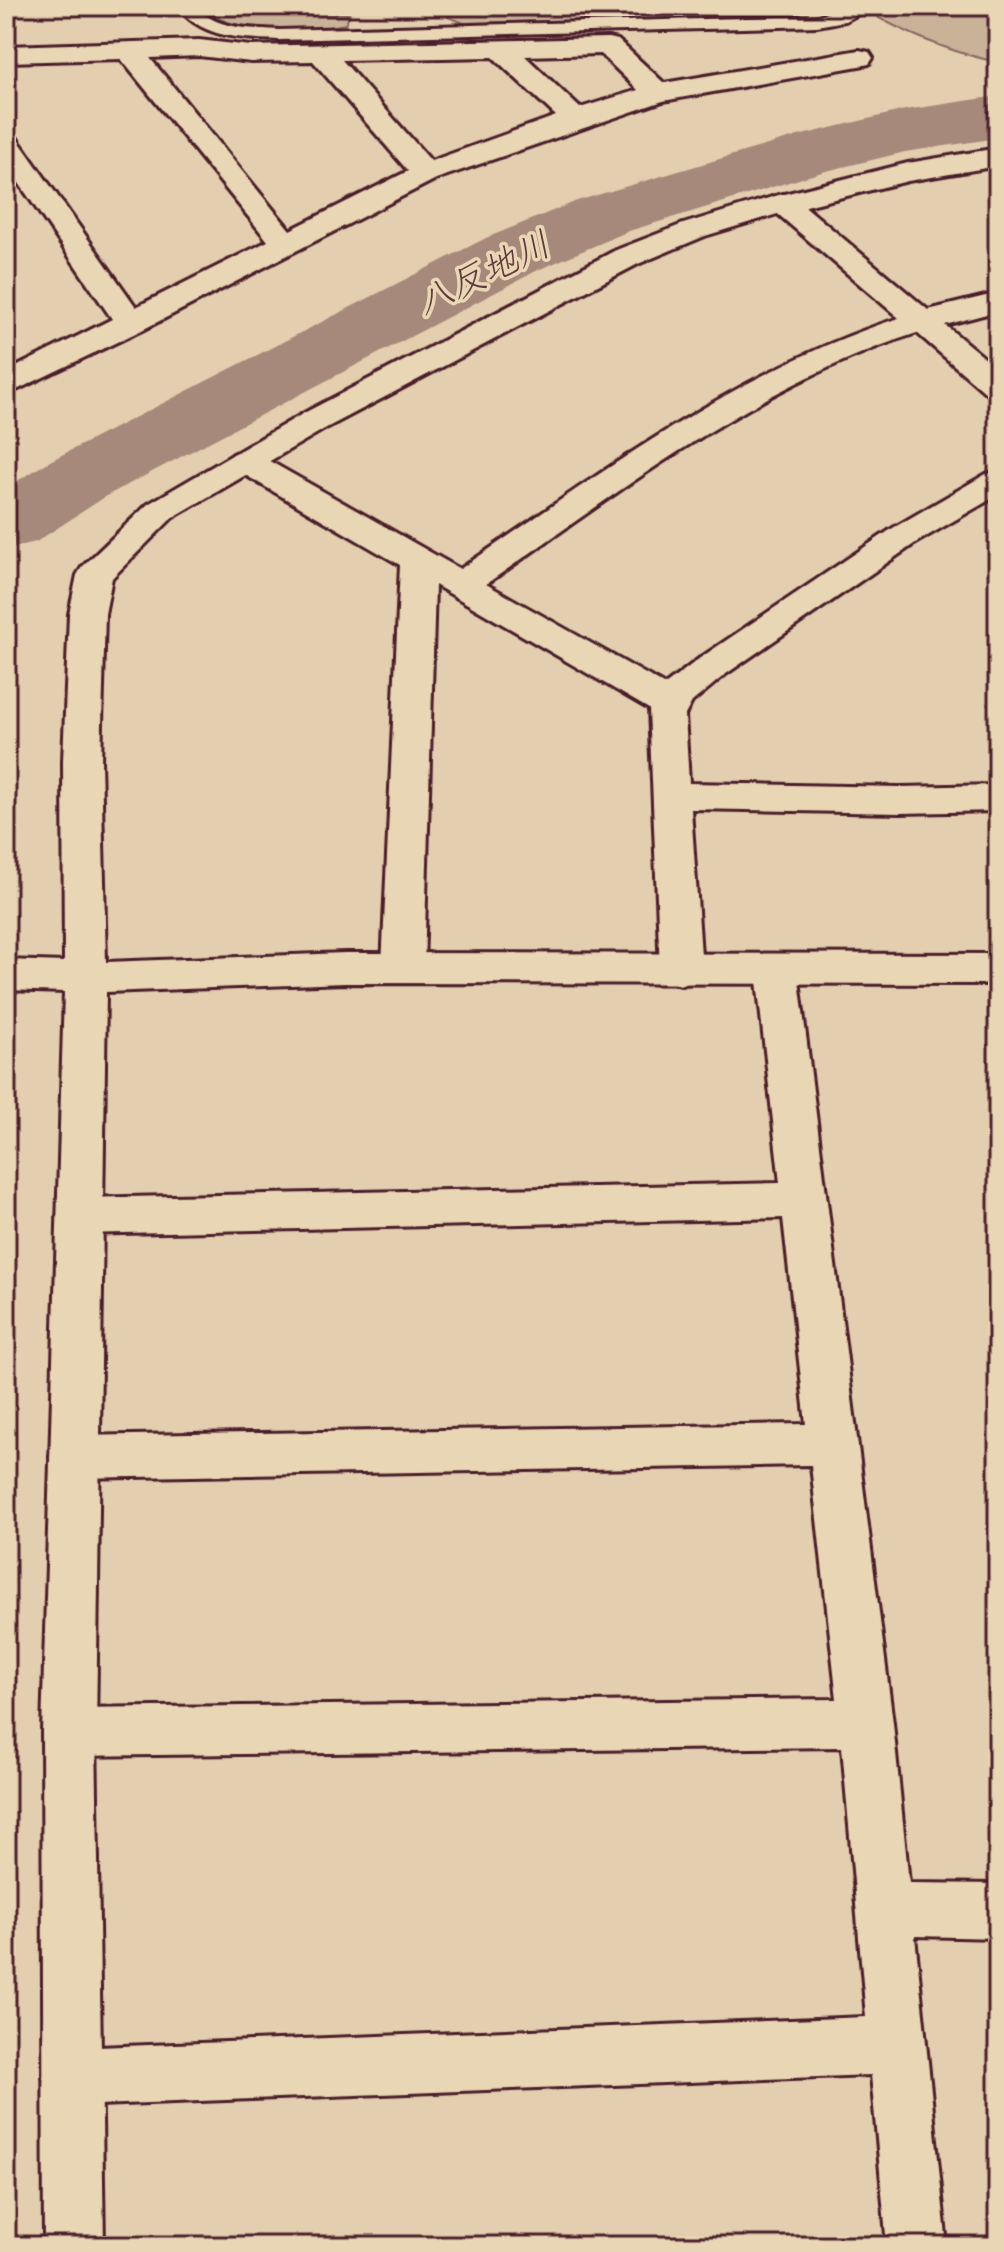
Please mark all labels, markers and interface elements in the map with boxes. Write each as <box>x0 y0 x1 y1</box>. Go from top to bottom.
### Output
water label: 八反地川 <box>409 221 558 325</box>

